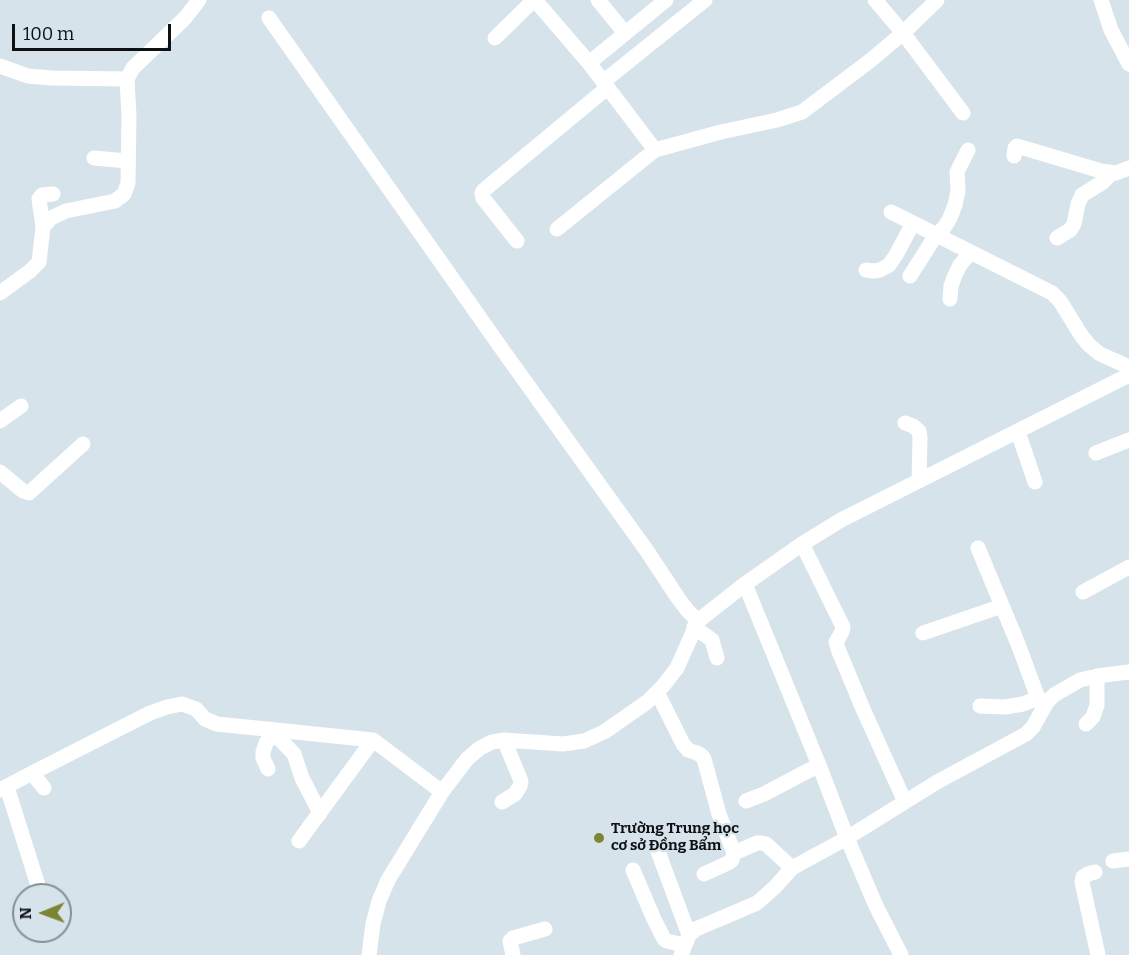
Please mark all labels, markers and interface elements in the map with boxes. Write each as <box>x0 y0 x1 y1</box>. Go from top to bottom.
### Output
scale bar <box>15 12 174 50</box>
text: 100 m <box>23 23 74 45</box>
place label: Trường Trung học cơ sở Đồng Bẩm <box>611 820 739 855</box>
marker: Trường Trung học cơ sở Đồng Bẩm <box>592 831 606 845</box>
north arrow <box>12 883 72 943</box>
text: N <box>16 907 35 920</box>

